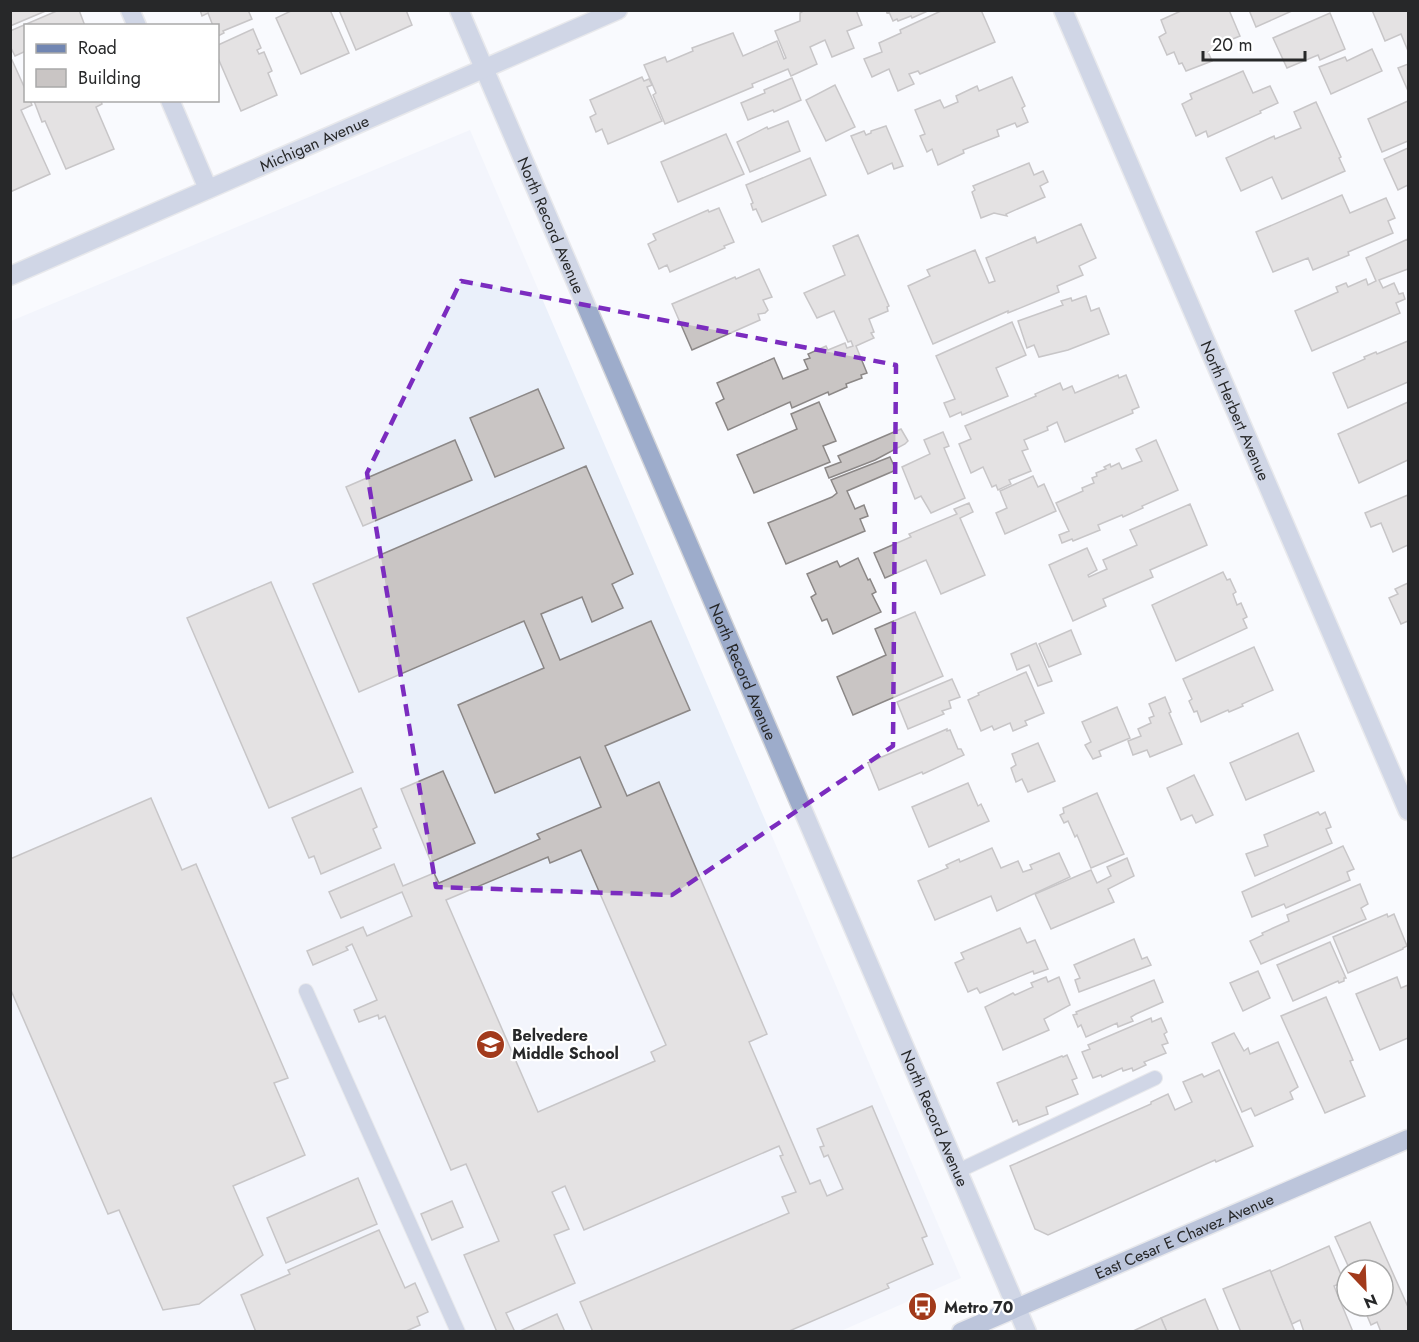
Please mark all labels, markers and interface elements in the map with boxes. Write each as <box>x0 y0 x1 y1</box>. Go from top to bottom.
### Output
legend <box>24 24 219 102</box>
scale bar <box>1203 24 1305 62</box>
text: 20 m <box>1212 32 1252 58</box>
text: Road <box>78 35 117 61</box>
text: Building <box>78 65 141 91</box>
street label: Michigan Avenue <box>256 109 373 177</box>
street label: North Record Avenue <box>512 153 591 297</box>
street label: North Herbert Avenue <box>1195 337 1276 484</box>
street label: North Record Avenue <box>704 600 783 743</box>
place label: Belvedere Middle School <box>512 1024 619 1065</box>
school or university icon: Belvedere Middle School <box>475 1028 507 1060</box>
street label: North Record Avenue <box>896 1046 975 1190</box>
street label: East Cesar E Chavez Avenue <box>1091 1187 1277 1284</box>
north arrow <box>1335 1258 1395 1318</box>
text: N <box>1360 1288 1381 1314</box>
bus stop icon: Metro 70 <box>907 1291 939 1323</box>
place label: Metro 70 <box>944 1296 1013 1319</box>

